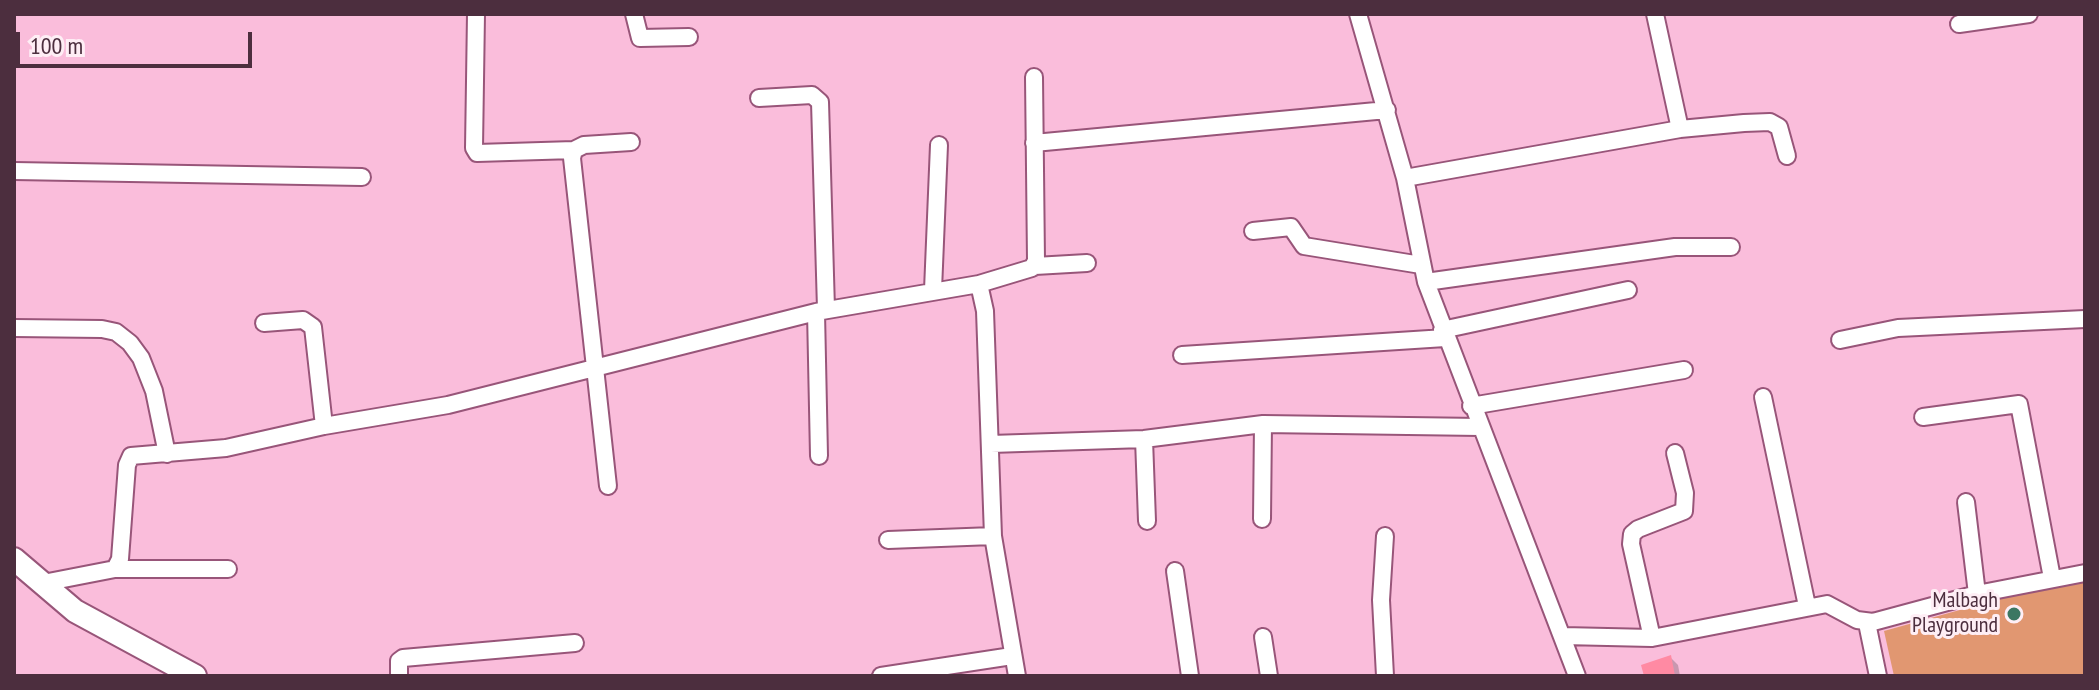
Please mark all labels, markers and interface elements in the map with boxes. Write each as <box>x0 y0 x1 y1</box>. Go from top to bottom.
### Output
scale bar <box>20 16 256 66</box>
text: 100 m <box>30 30 83 61</box>
place label: Malbagh Playground <box>1912 588 1998 640</box>
marker: Malbagh Playground <box>2005 605 2023 623</box>

